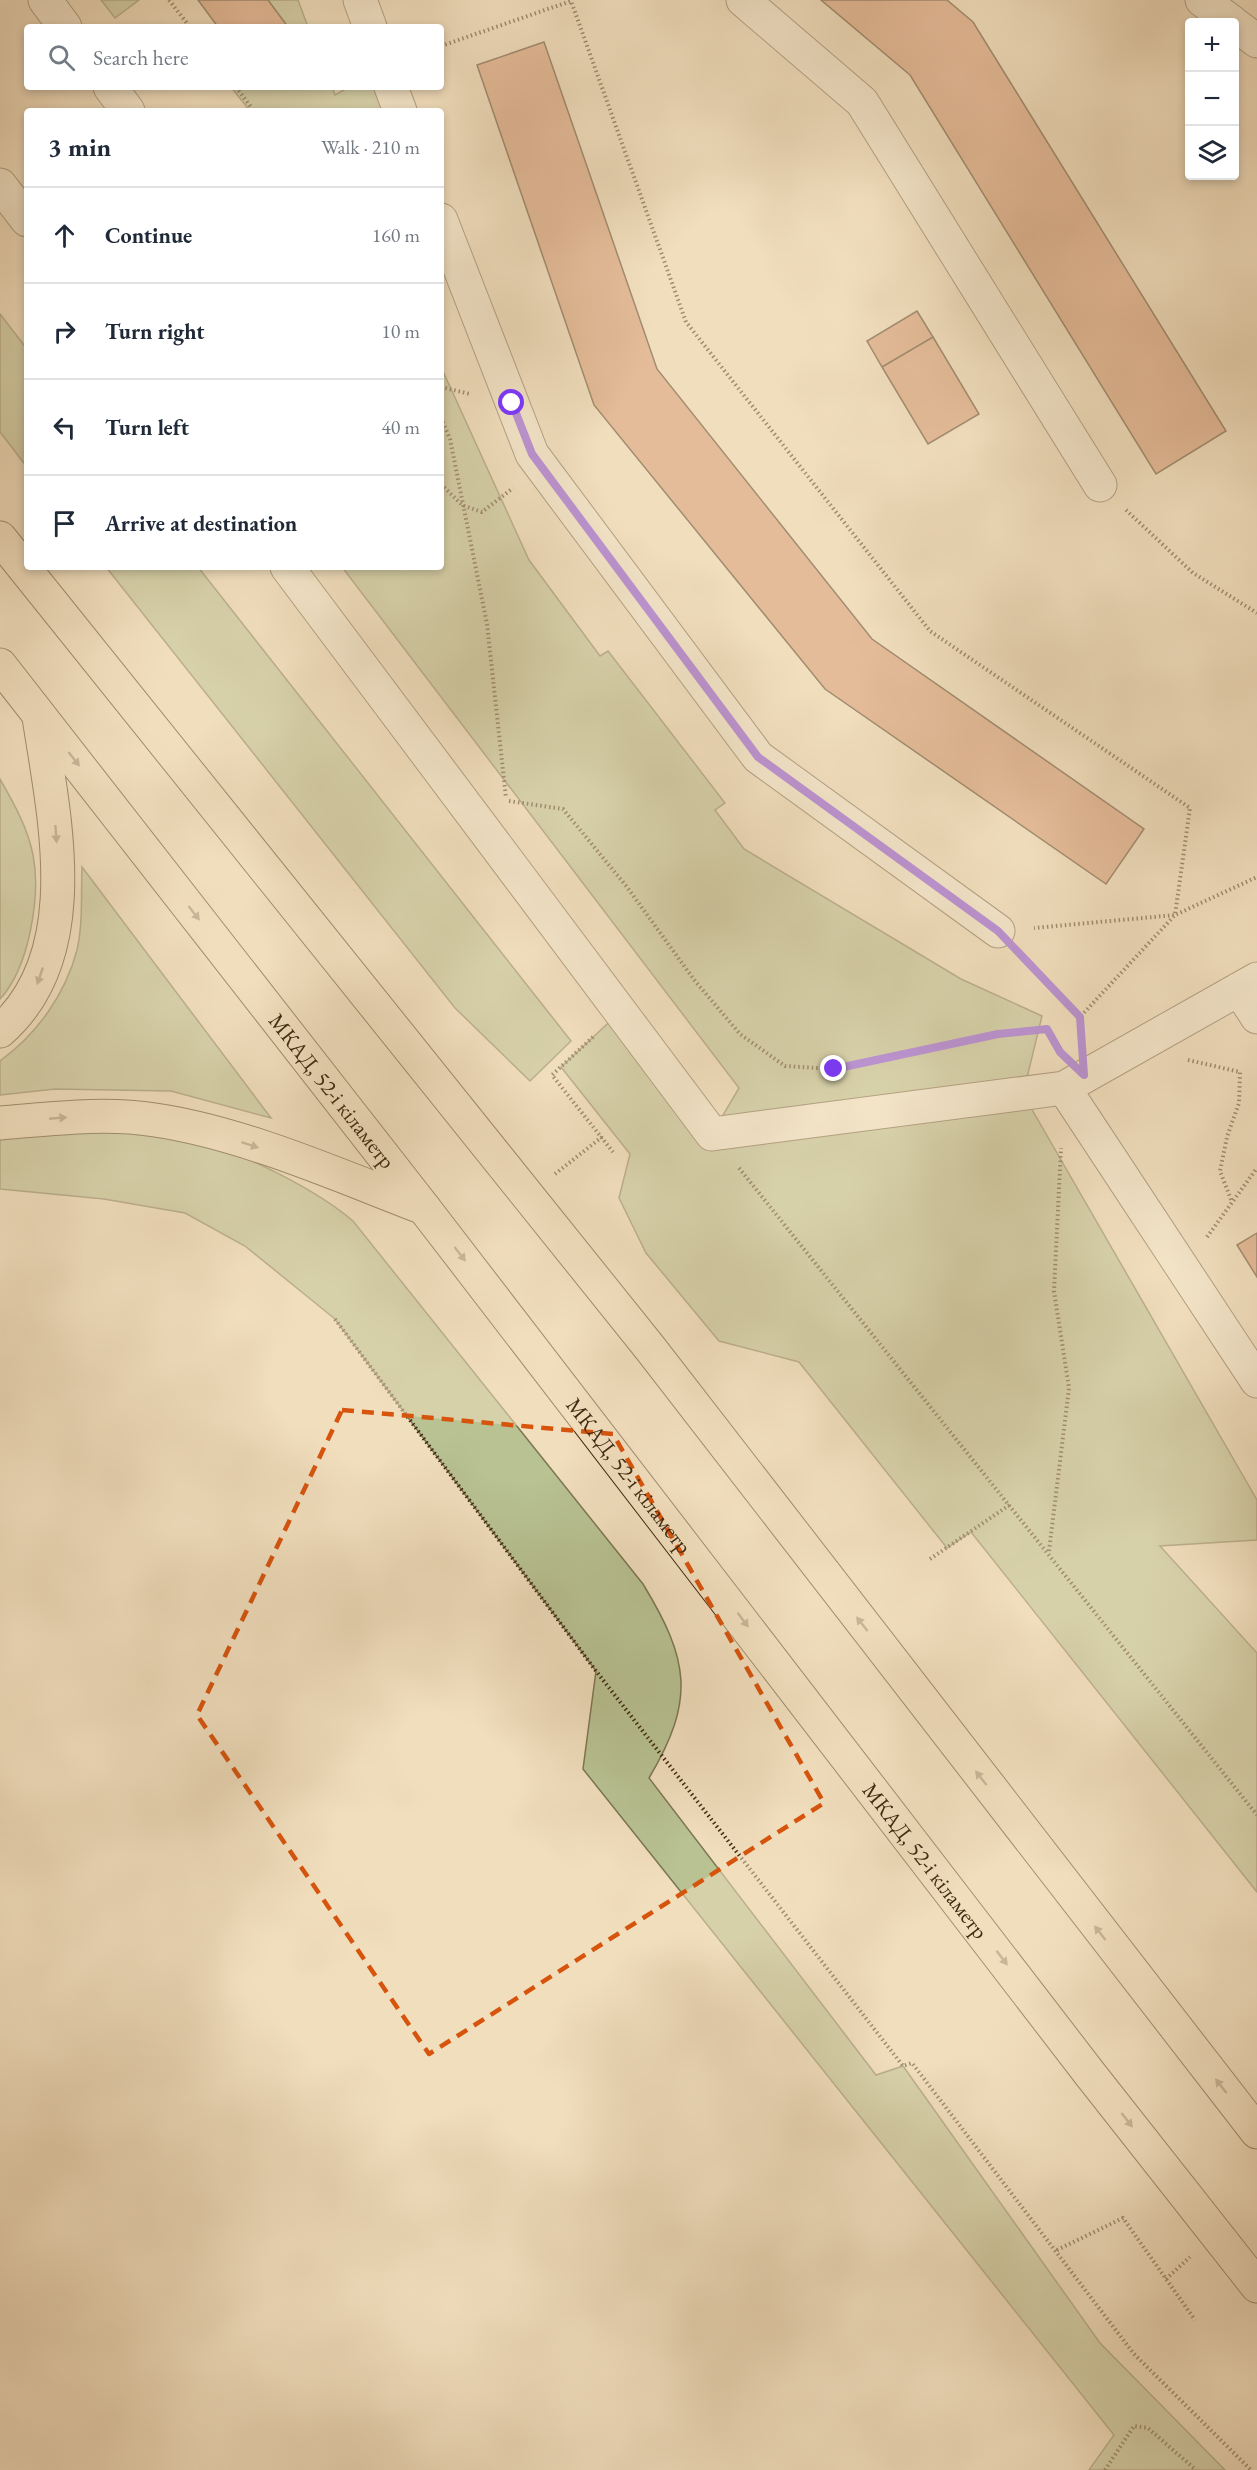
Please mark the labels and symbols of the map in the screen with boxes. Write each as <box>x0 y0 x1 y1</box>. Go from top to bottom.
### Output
route start <box>498 389 524 415</box>
one-way arrow <box>68 751 80 767</box>
one-way arrow <box>51 824 60 843</box>
one-way arrow <box>188 905 201 921</box>
one-way arrow <box>35 967 45 985</box>
street label: МКАД, 52-і кіламетр <box>263 1007 402 1174</box>
route end <box>820 1055 846 1081</box>
one-way arrow <box>49 1113 68 1123</box>
one-way arrow <box>241 1140 259 1150</box>
one-way arrow <box>454 1246 466 1262</box>
street label: МКАД, 52-і кіламетр <box>560 1391 699 1559</box>
one-way arrow <box>736 1613 748 1628</box>
one-way arrow <box>856 1616 868 1632</box>
one-way arrow <box>975 1771 987 1787</box>
street label: МКАД, 52-і кіламетр <box>856 1776 995 1944</box>
one-way arrow <box>1095 1925 1107 1940</box>
one-way arrow <box>996 1950 1008 1966</box>
one-way arrow <box>1214 2078 1227 2094</box>
one-way arrow <box>1120 2112 1133 2128</box>

